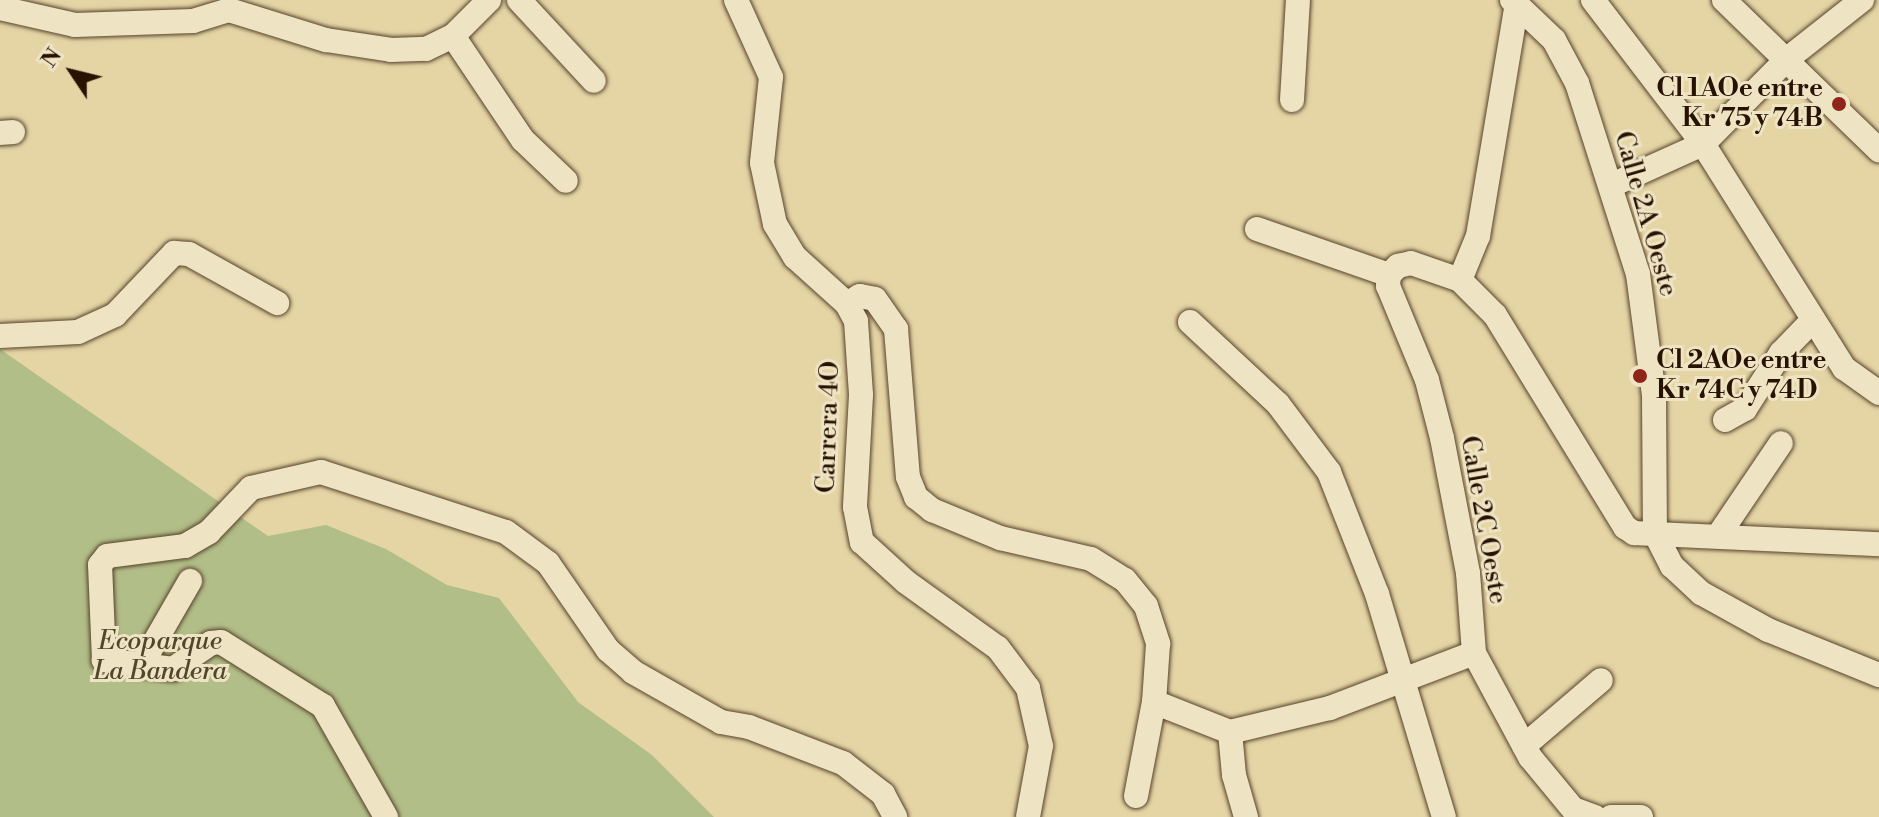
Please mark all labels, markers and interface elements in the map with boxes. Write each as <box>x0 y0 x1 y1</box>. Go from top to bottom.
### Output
north arrow <box>32 32 112 112</box>
text: N <box>36 43 68 73</box>
place label: Cl 1AOe entre Kr 75 y 74B <box>1656 73 1823 134</box>
marker: Cl 1AOe entre Kr 75 y 74B <box>1830 95 1848 113</box>
street label: Calle 2A Oeste <box>1607 128 1683 300</box>
place label: Cl 2AOe entre Kr 74C y 74D <box>1656 345 1827 406</box>
street label: Carrera 4O <box>811 360 847 494</box>
marker: Cl 2AOe entre Kr 74C y 74D <box>1631 367 1649 385</box>
street label: Calle 2C Oeste <box>1453 434 1513 606</box>
park label: Ecoparque La Bandera <box>93 626 227 688</box>

